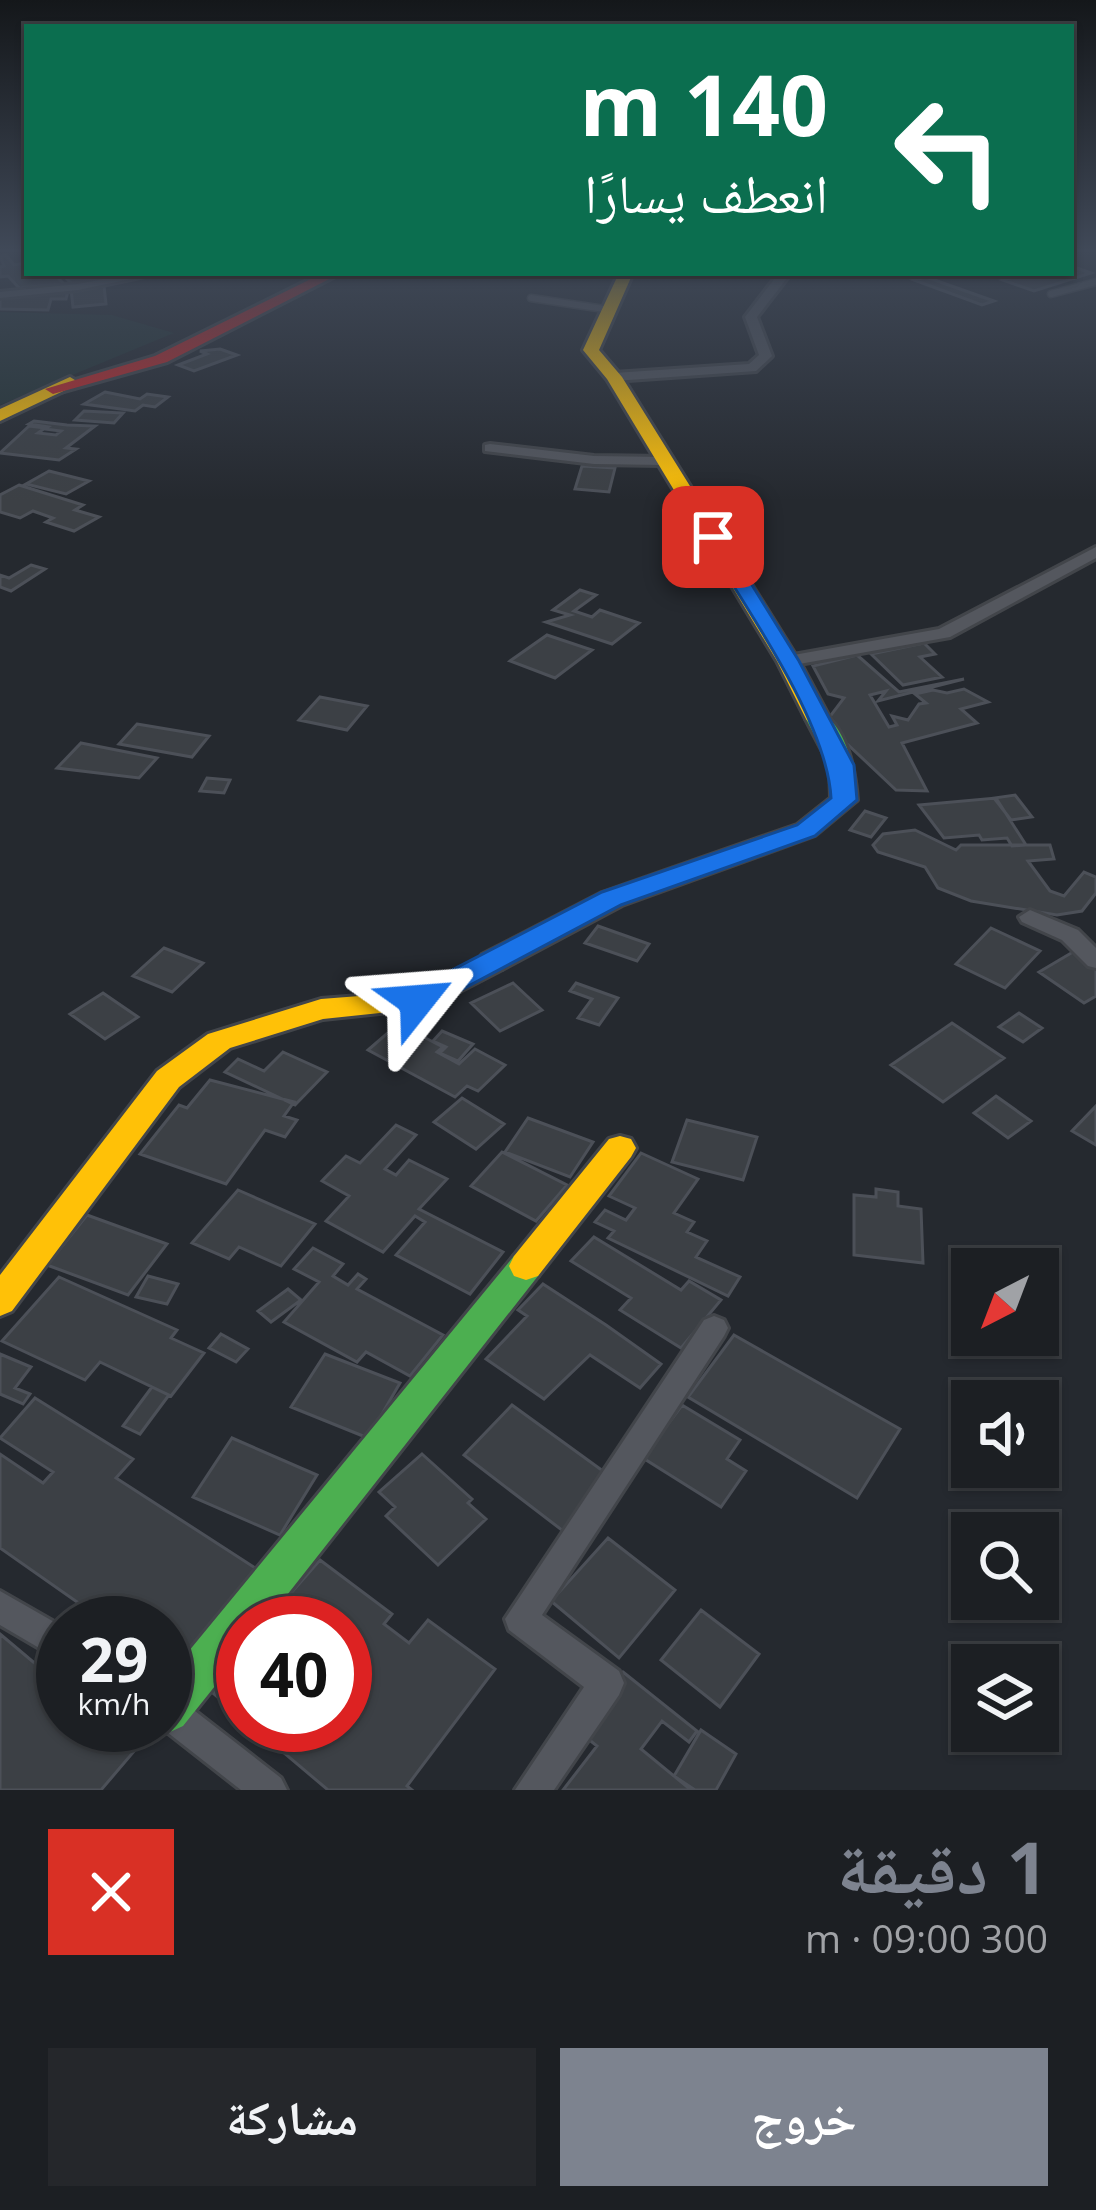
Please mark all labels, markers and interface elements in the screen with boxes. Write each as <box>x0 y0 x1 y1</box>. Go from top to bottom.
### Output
text: 140 m <box>580 46 828 161</box>
icon: left <box>870 72 1026 228</box>
text: انعطف يسارًا <box>584 155 828 229</box>
pin <box>662 486 764 588</box>
icon: arrive <box>680 504 746 570</box>
position arrow <box>354 938 480 1064</box>
north arrow <box>951 1248 1059 1356</box>
map controls <box>951 1248 1059 1752</box>
button: sound <box>951 1380 1059 1488</box>
button: search <box>951 1512 1059 1620</box>
speed limit sign: 40 <box>216 1596 372 1752</box>
text: 29 <box>80 1618 148 1700</box>
button: layers <box>951 1644 1059 1752</box>
text: km/h <box>78 1683 150 1724</box>
text: 1 دقيقة <box>837 1817 1048 1915</box>
button: close <box>48 1829 174 1955</box>
text: 300 m · 09:00 <box>805 1911 1048 1964</box>
button: مشاركة <box>48 2048 536 2186</box>
button: خروج <box>560 2048 1048 2186</box>

